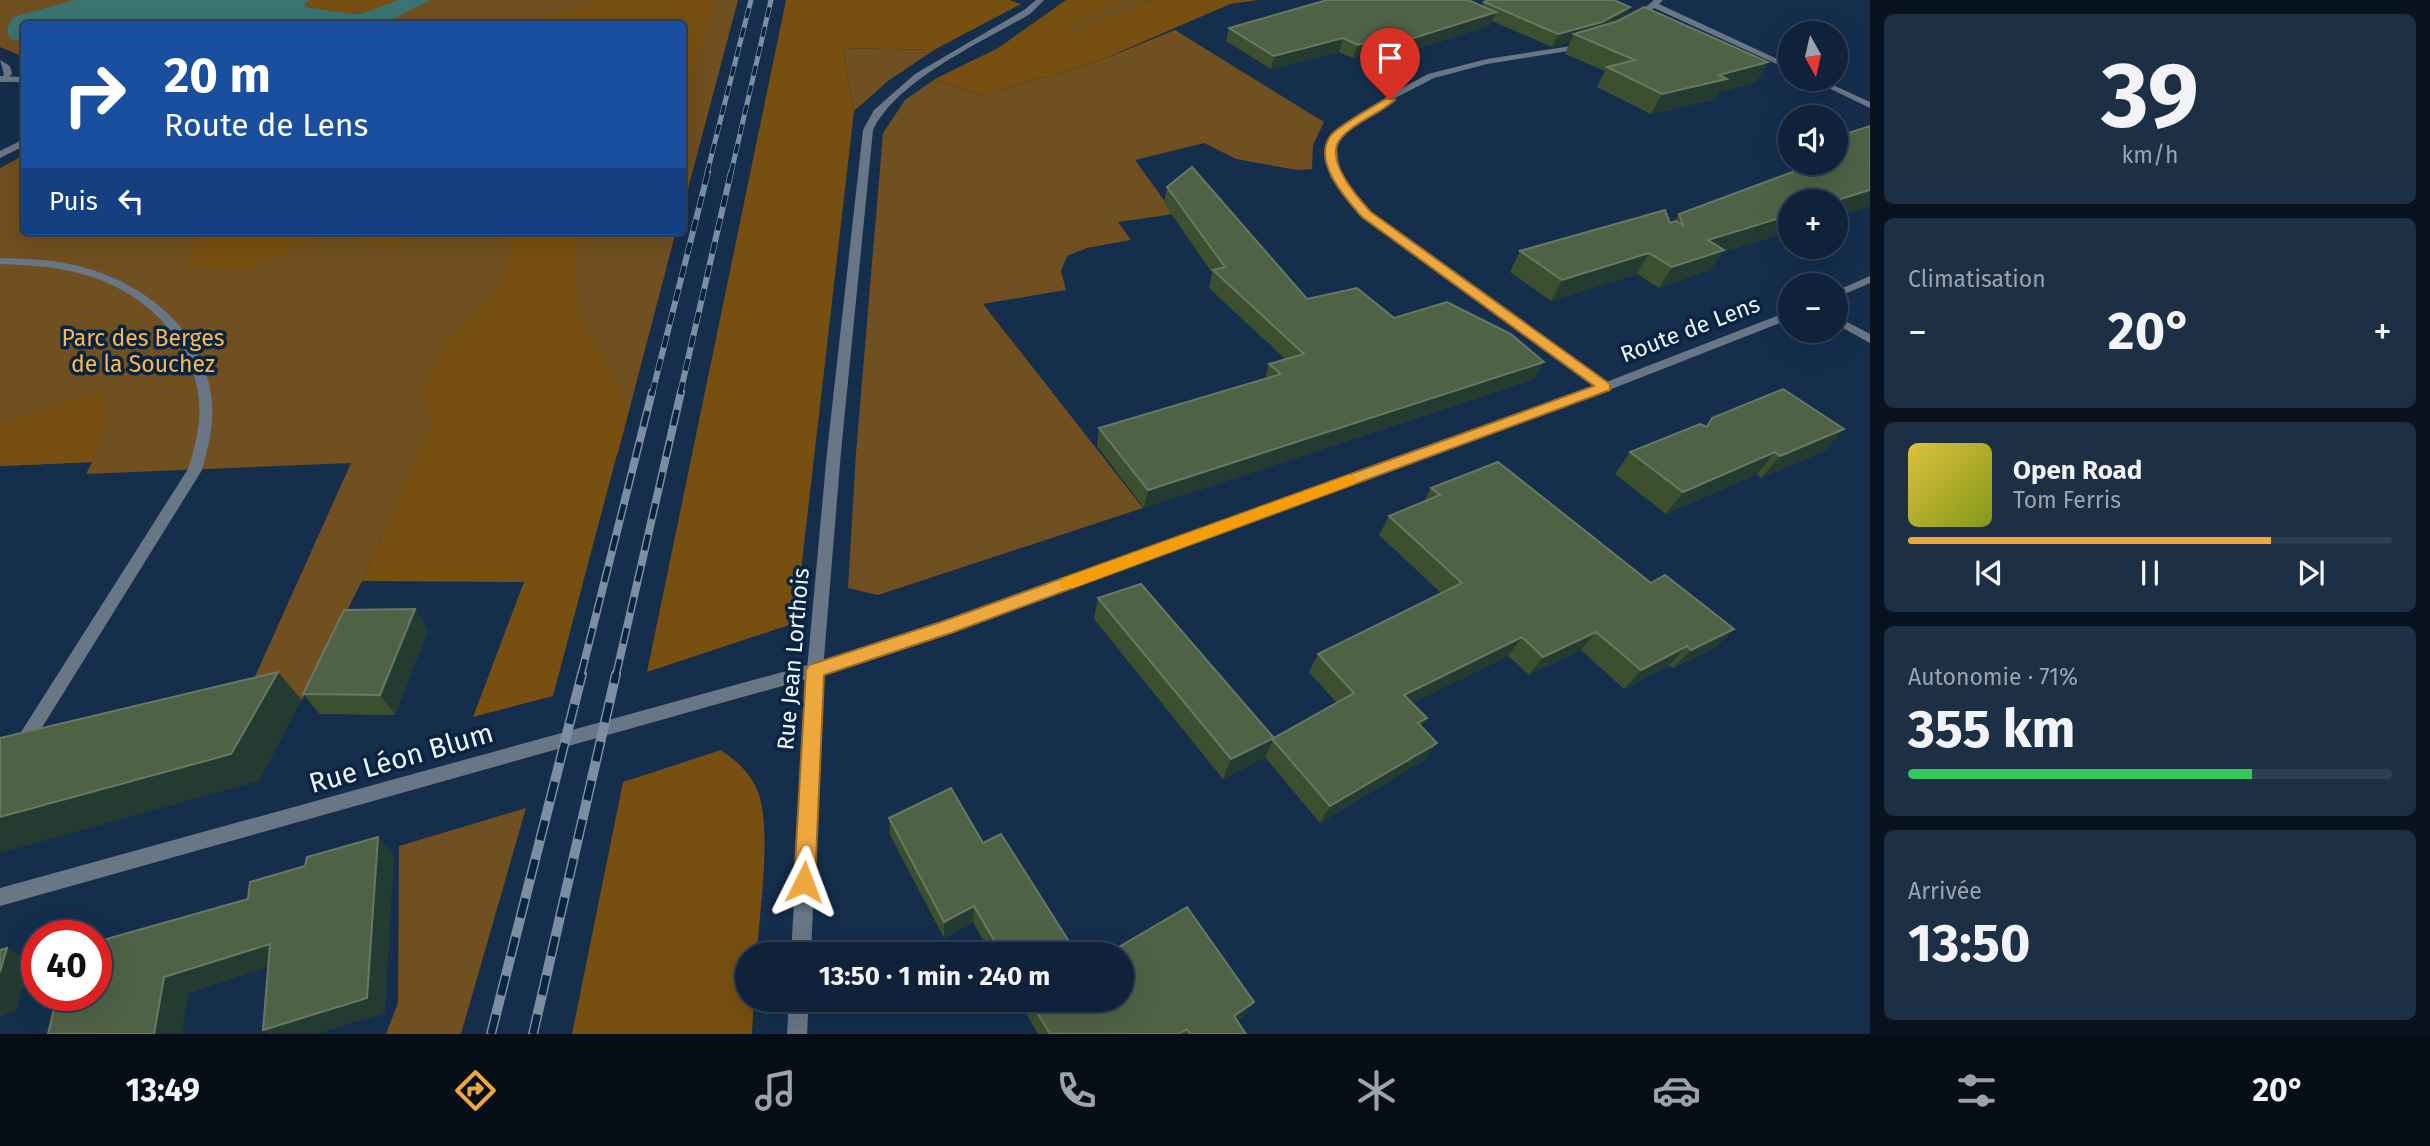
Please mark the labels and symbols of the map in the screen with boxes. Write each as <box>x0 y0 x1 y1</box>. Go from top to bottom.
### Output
north arrow <box>1778 21 1848 91</box>
pin <box>1360 28 1420 100</box>
street label: Route de Lens <box>1616 290 1764 368</box>
park label: Parc des Berges de la Souchez <box>62 324 224 378</box>
street label: Rue Jean Lorthois <box>771 567 815 751</box>
street label: Rue Léon Blum <box>305 716 497 800</box>
position arrow <box>767 845 841 919</box>
speed limit sign: 40 <box>21 920 112 1011</box>

